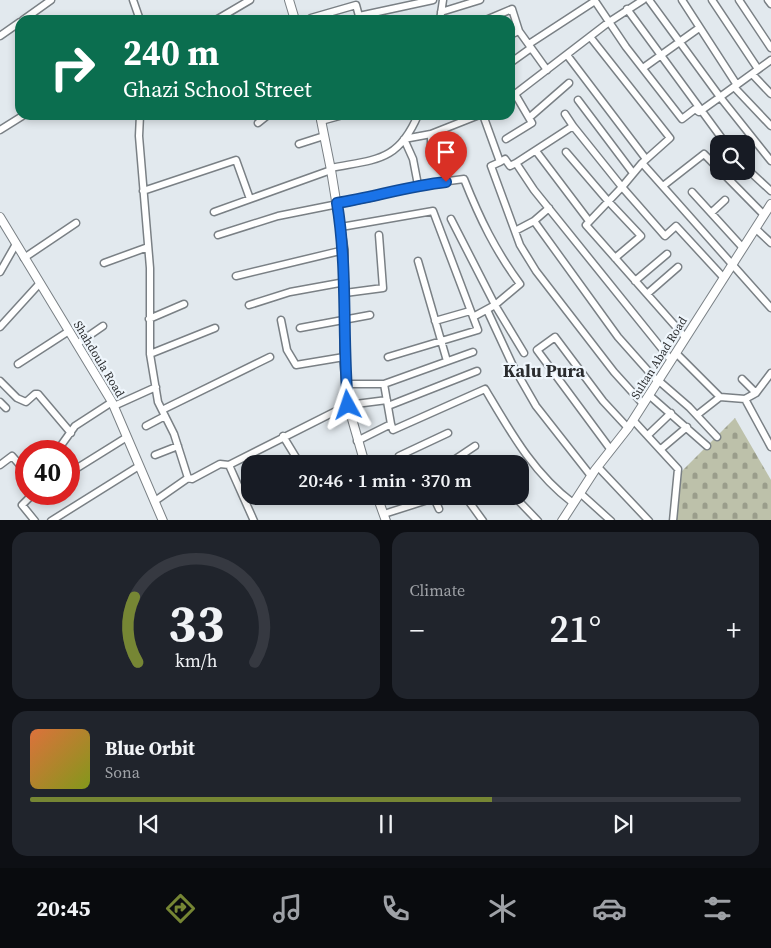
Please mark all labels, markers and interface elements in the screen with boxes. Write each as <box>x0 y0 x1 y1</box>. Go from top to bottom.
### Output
text: 240 m <box>123 29 219 77</box>
icon: right <box>40 35 105 100</box>
text: Ghazi School Street <box>123 74 312 104</box>
pin <box>425 131 467 182</box>
map controls <box>710 135 755 180</box>
button: search <box>710 135 755 180</box>
icon: arrive <box>432 138 460 166</box>
street label: Sultan Abad Road <box>627 314 691 402</box>
street label: Shahdoula Road <box>70 318 128 400</box>
district label: Kalu Pura <box>503 358 585 383</box>
position arrow <box>321 378 373 430</box>
speed limit sign: 40 <box>15 440 80 505</box>
text: 20:46 · 1 min · 370 m <box>298 467 472 493</box>
text: Climate <box>410 579 465 601</box>
text: 33 <box>168 587 224 658</box>
text: 21° <box>549 603 601 655</box>
text: − <box>410 611 424 649</box>
text: + <box>726 611 741 649</box>
text: km/h <box>174 648 217 673</box>
text: Blue Orbit <box>105 735 195 761</box>
text: Sona <box>105 761 140 783</box>
icon: previous <box>135 810 163 838</box>
icon: pause <box>372 810 400 838</box>
icon: next <box>609 810 637 838</box>
icon: directions <box>163 891 198 926</box>
icon: music <box>270 891 305 926</box>
icon: phone <box>378 891 413 926</box>
icon: climate <box>485 891 520 926</box>
icon: car <box>592 891 627 926</box>
icon: filters <box>700 891 735 926</box>
text: 20:45 <box>36 893 90 923</box>

